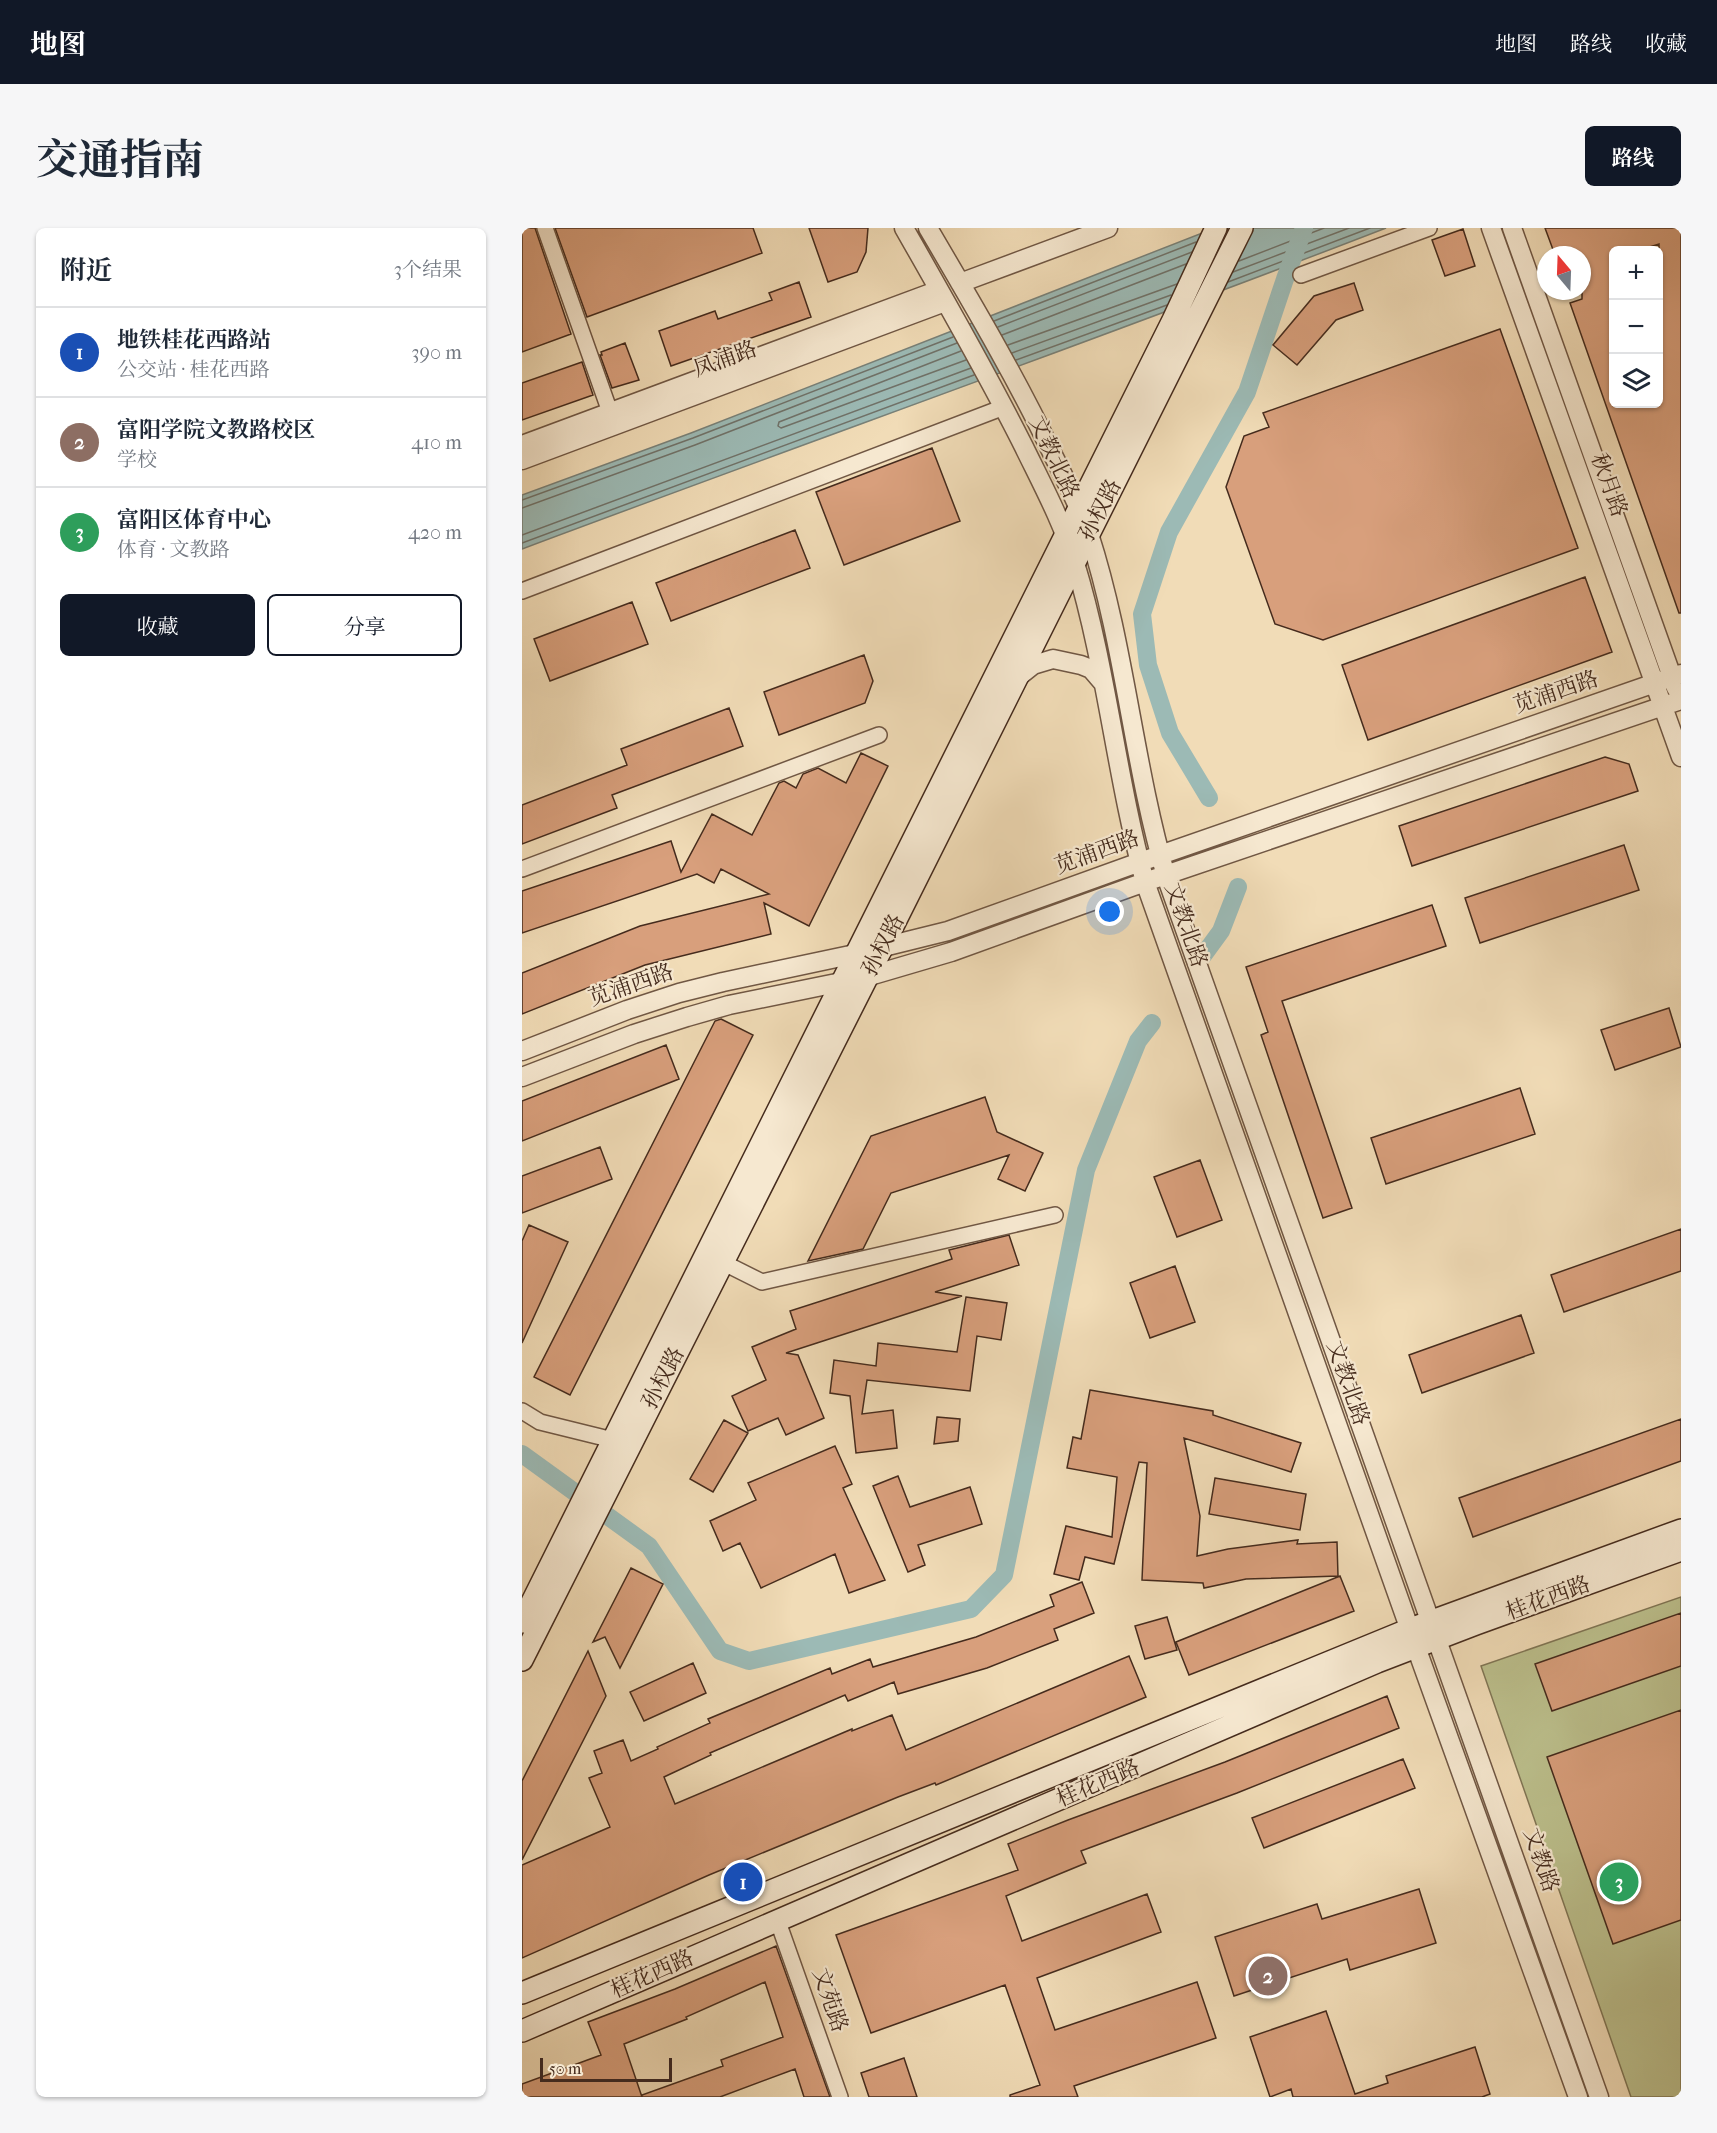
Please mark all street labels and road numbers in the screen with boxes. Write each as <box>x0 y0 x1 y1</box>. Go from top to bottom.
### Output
street label: 凤浦路 <box>690 335 760 383</box>
street label: 文教北路 <box>1024 412 1084 502</box>
street label: 秋月路 <box>1585 450 1633 520</box>
street label: 孙权路 <box>1073 475 1127 545</box>
street label: 苋浦西路 <box>1510 665 1602 719</box>
street label: 苋浦西路 <box>1051 825 1143 879</box>
street label: 文教北路 <box>1159 879 1213 971</box>
street label: 孙权路 <box>856 910 910 980</box>
street label: 苋浦西路 <box>585 958 677 1012</box>
street label: 文教北路 <box>1321 1337 1375 1429</box>
street label: 孙权路 <box>636 1343 690 1413</box>
street label: 桂花西路 <box>1502 1571 1594 1625</box>
street label: 桂花西路 <box>1052 1754 1144 1812</box>
street label: 文教路 <box>1518 1825 1564 1895</box>
street label: 桂花西路 <box>607 1944 697 2004</box>
street label: 文苑路 <box>807 1965 853 2035</box>

